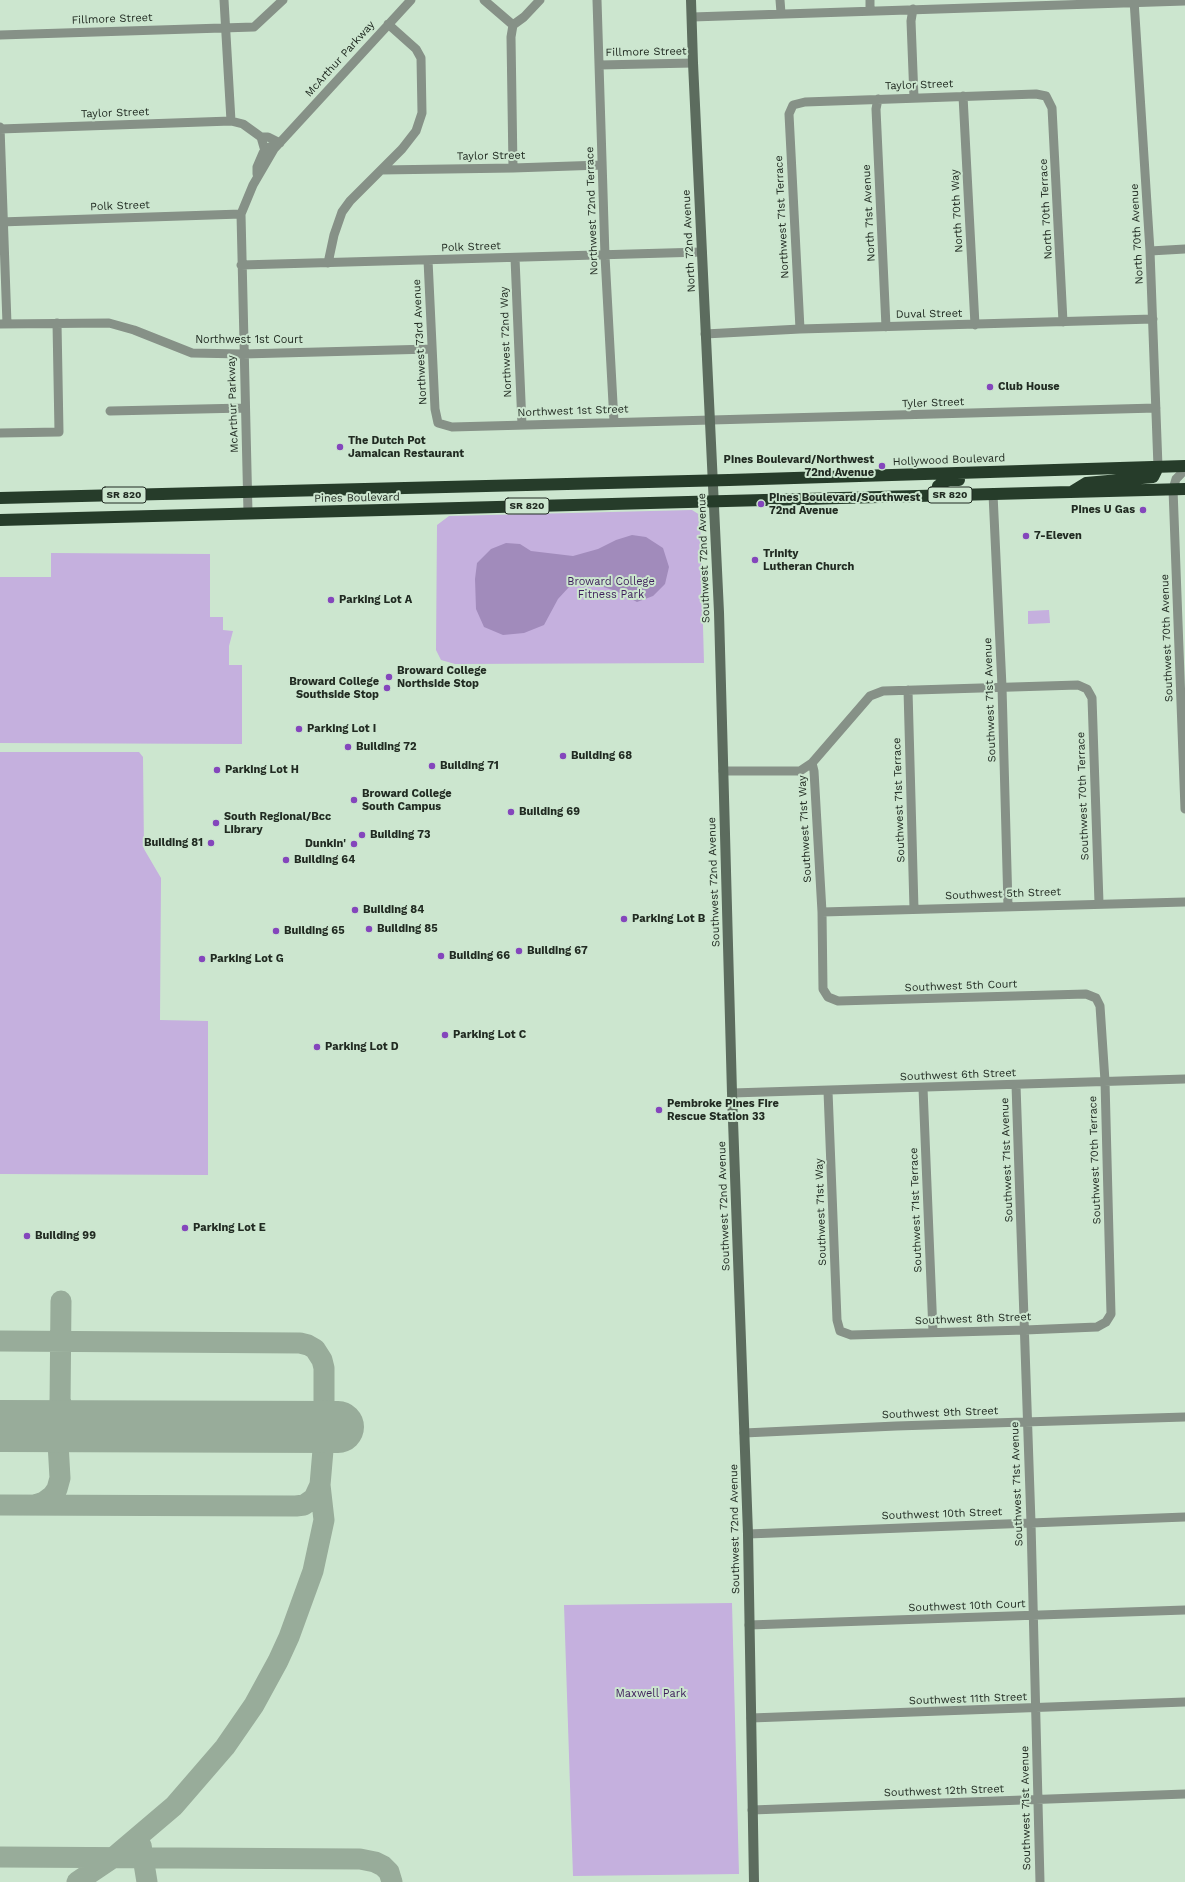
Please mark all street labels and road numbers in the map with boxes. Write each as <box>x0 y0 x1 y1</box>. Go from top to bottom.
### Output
street label: Fillmore Street <box>71 11 153 27</box>
street label: McArthur Parkway <box>302 18 378 100</box>
street label: Fillmore Street <box>605 45 687 59</box>
street label: Taylor Street <box>885 77 953 93</box>
street label: Taylor Street <box>81 105 149 121</box>
street label: Northwest 72nd Terrace <box>583 146 601 276</box>
street label: Taylor Street <box>457 149 525 163</box>
street label: Northwest 71st Terrace <box>772 155 792 279</box>
street label: North 70th Terrace <box>1037 158 1055 260</box>
street label: North 71st Avenue <box>860 164 878 262</box>
street label: North 70th Way <box>948 169 966 253</box>
street label: North 70th Avenue <box>1128 183 1146 285</box>
street label: North 72nd Avenue <box>680 189 698 293</box>
street label: Polk Street <box>90 198 150 214</box>
street label: Polk Street <box>441 239 501 255</box>
street label: Northwest 73rd Avenue <box>410 279 430 405</box>
street label: Northwest 72nd Way <box>497 286 515 398</box>
street label: Duval Street <box>896 307 962 321</box>
street label: Northwest 1st Court <box>195 333 303 347</box>
street label: McArthur Parkway <box>225 355 241 453</box>
street label: Tyler Street <box>902 395 964 411</box>
street label: Northwest 1st Street <box>517 402 629 420</box>
street label: Hollywood Boulevard <box>892 451 1006 469</box>
road number: SR 820 <box>102 487 146 503</box>
road number: SR 820 <box>928 487 972 503</box>
street label: Pines Boulevard <box>314 491 400 505</box>
street label: Southwest 72nd Avenue <box>695 493 713 623</box>
road number: SR 820 <box>505 498 549 514</box>
street label: Southwest 70th Avenue <box>1158 574 1176 702</box>
street label: Southwest 71st Avenue <box>981 637 999 763</box>
street label: Southwest 70th Terrace <box>1074 732 1092 860</box>
street label: Southwest 71st Terrace <box>890 737 908 863</box>
street label: Southwest 71st Way <box>796 775 814 883</box>
street label: Southwest 72nd Avenue <box>705 817 723 947</box>
street label: Southwest 5th Street <box>945 885 1061 903</box>
street label: Southwest 5th Court <box>905 977 1017 995</box>
street label: Southwest 6th Street <box>900 1066 1016 1084</box>
street label: Southwest 70th Terrace <box>1086 1096 1104 1224</box>
street label: Southwest 71st Avenue <box>998 1097 1016 1223</box>
street label: Southwest 72nd Avenue <box>715 1141 733 1271</box>
street label: Southwest 71st Terrace <box>907 1147 925 1273</box>
street label: Southwest 71st Way <box>813 1158 829 1266</box>
street label: Southwest 8th Street <box>915 1310 1031 1328</box>
street label: Southwest 9th Street <box>882 1404 998 1422</box>
street label: Southwest 71st Avenue <box>1008 1421 1026 1547</box>
street label: Southwest 72nd Avenue <box>727 1464 743 1594</box>
street label: Southwest 10th Street <box>881 1505 1003 1523</box>
street label: Southwest 10th Court <box>908 1597 1026 1615</box>
street label: Southwest 11th Street <box>909 1690 1027 1708</box>
street label: Southwest 71st Avenue <box>1018 1745 1034 1871</box>
street label: Southwest 12th Street <box>884 1782 1004 1800</box>

